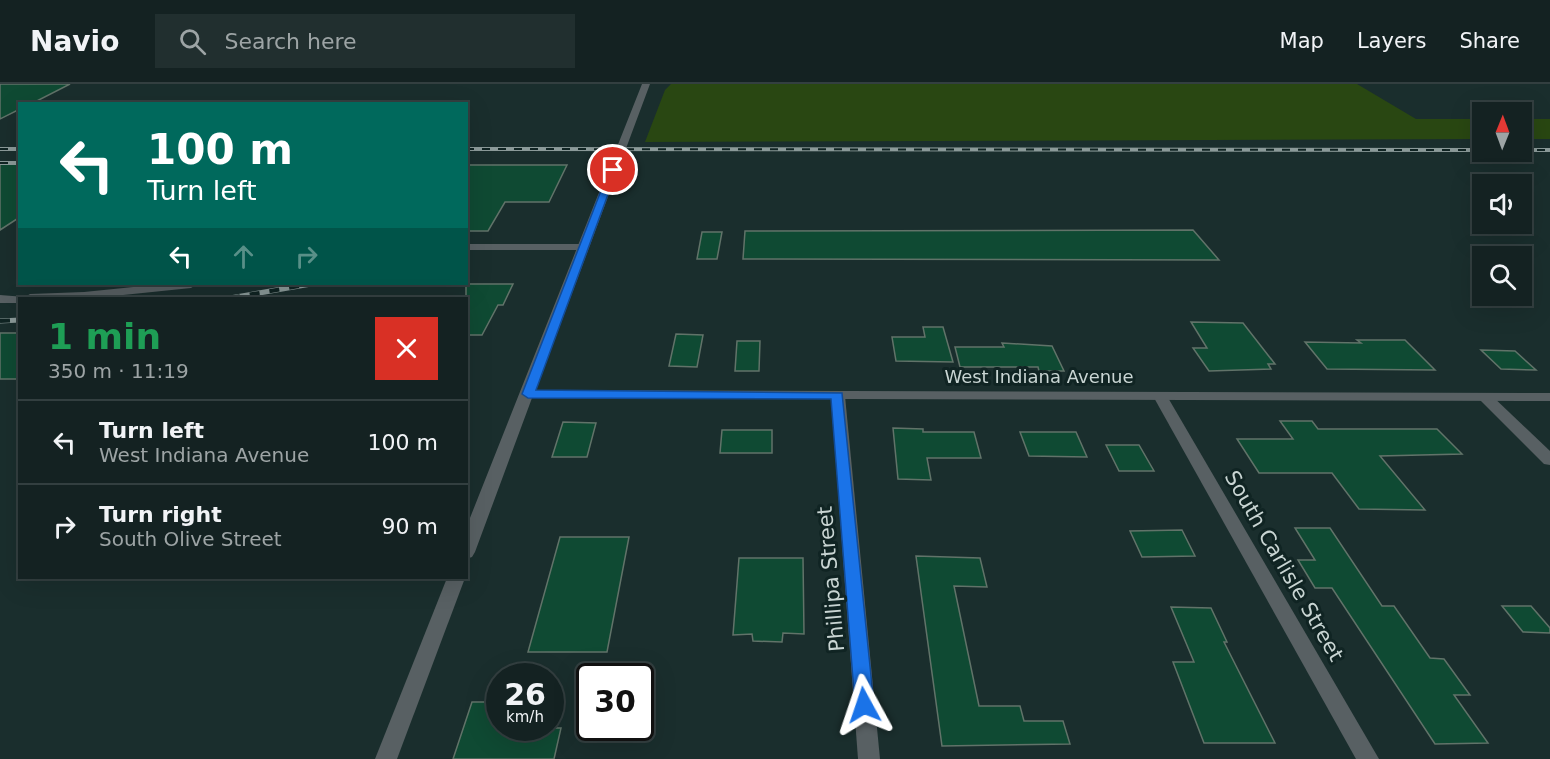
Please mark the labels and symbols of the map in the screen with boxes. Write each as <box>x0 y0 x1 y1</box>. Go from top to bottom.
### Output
north arrow <box>1472 102 1532 162</box>
pin <box>587 144 638 195</box>
street label: West Indiana Avenue <box>944 366 1134 387</box>
street label: South Carlisle Street <box>1220 467 1348 665</box>
street label: Phillipa Street <box>813 505 849 653</box>
speed limit sign: 30 <box>576 663 654 741</box>
position arrow <box>832 673 896 737</box>

